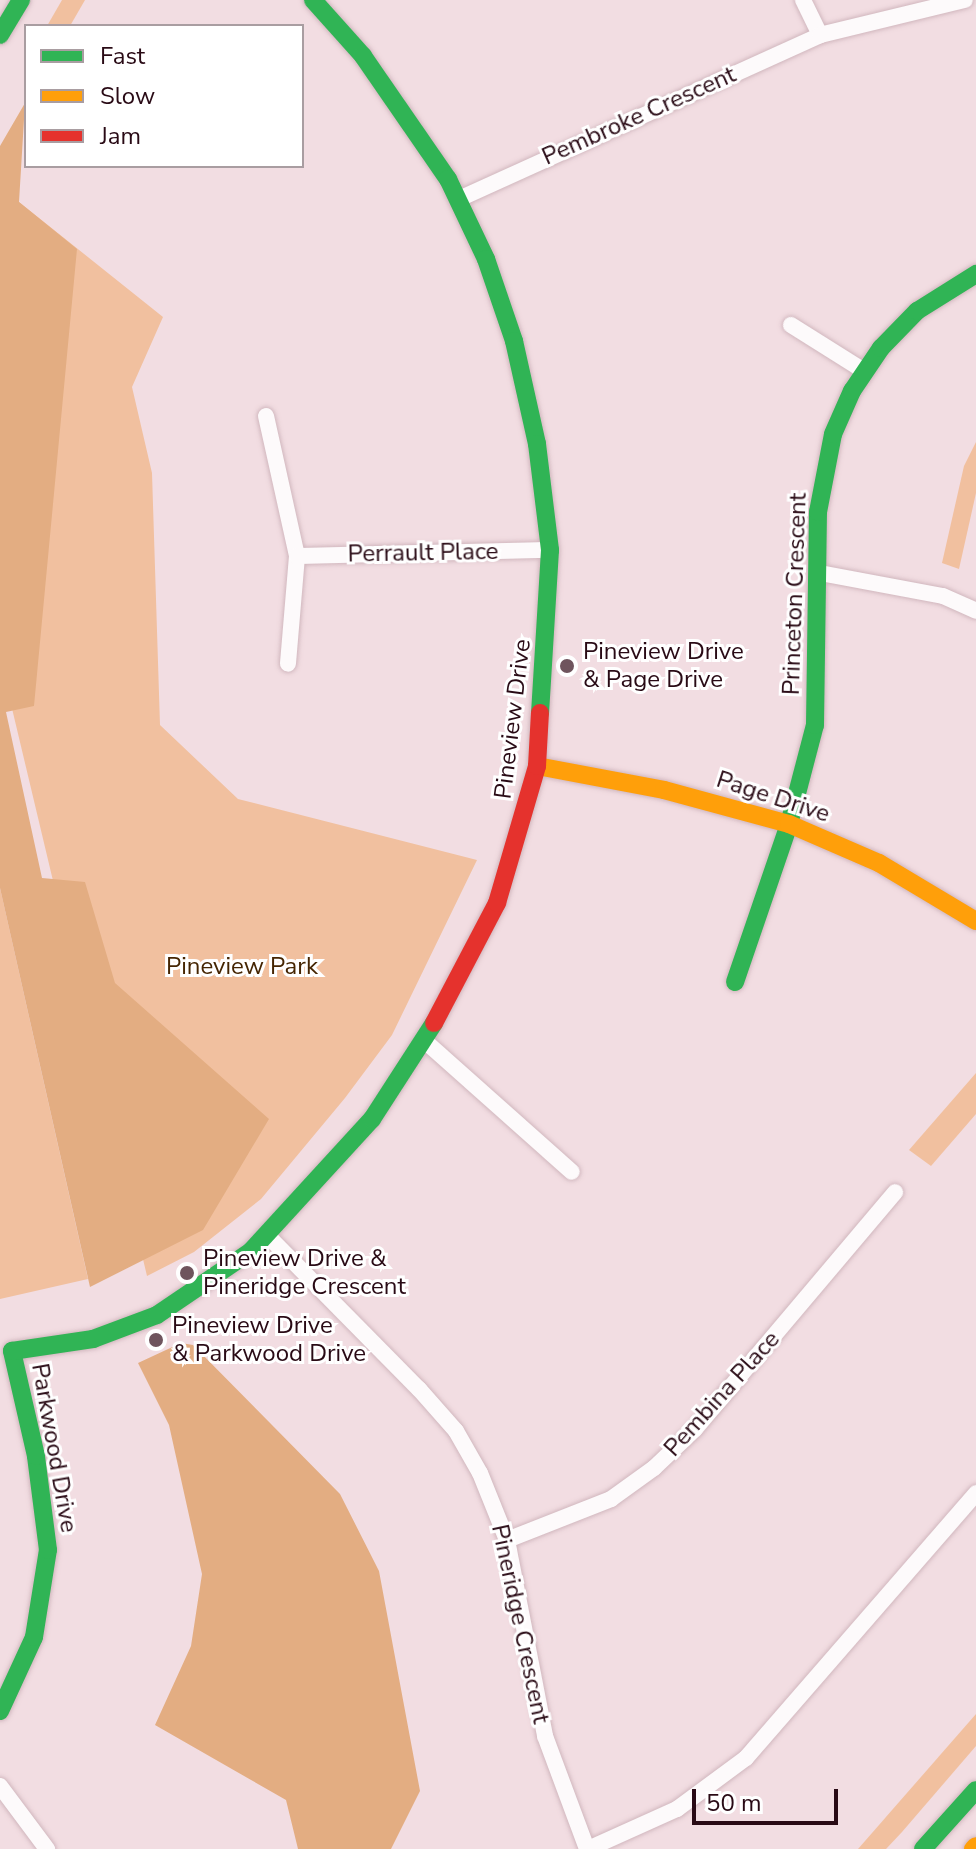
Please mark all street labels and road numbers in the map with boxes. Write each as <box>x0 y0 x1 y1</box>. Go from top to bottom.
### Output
street label: Pembroke Crescent <box>538 60 740 172</box>
street label: Princeton Crescent <box>777 492 813 696</box>
street label: Perrault Place <box>347 537 499 569</box>
street label: Pineview Drive <box>489 637 537 801</box>
street label: Page Drive <box>713 765 833 829</box>
street label: Pembina Place <box>658 1325 786 1463</box>
street label: Parkwood Drive <box>25 1361 83 1535</box>
street label: Pineridge Crescent <box>485 1522 555 1726</box>

